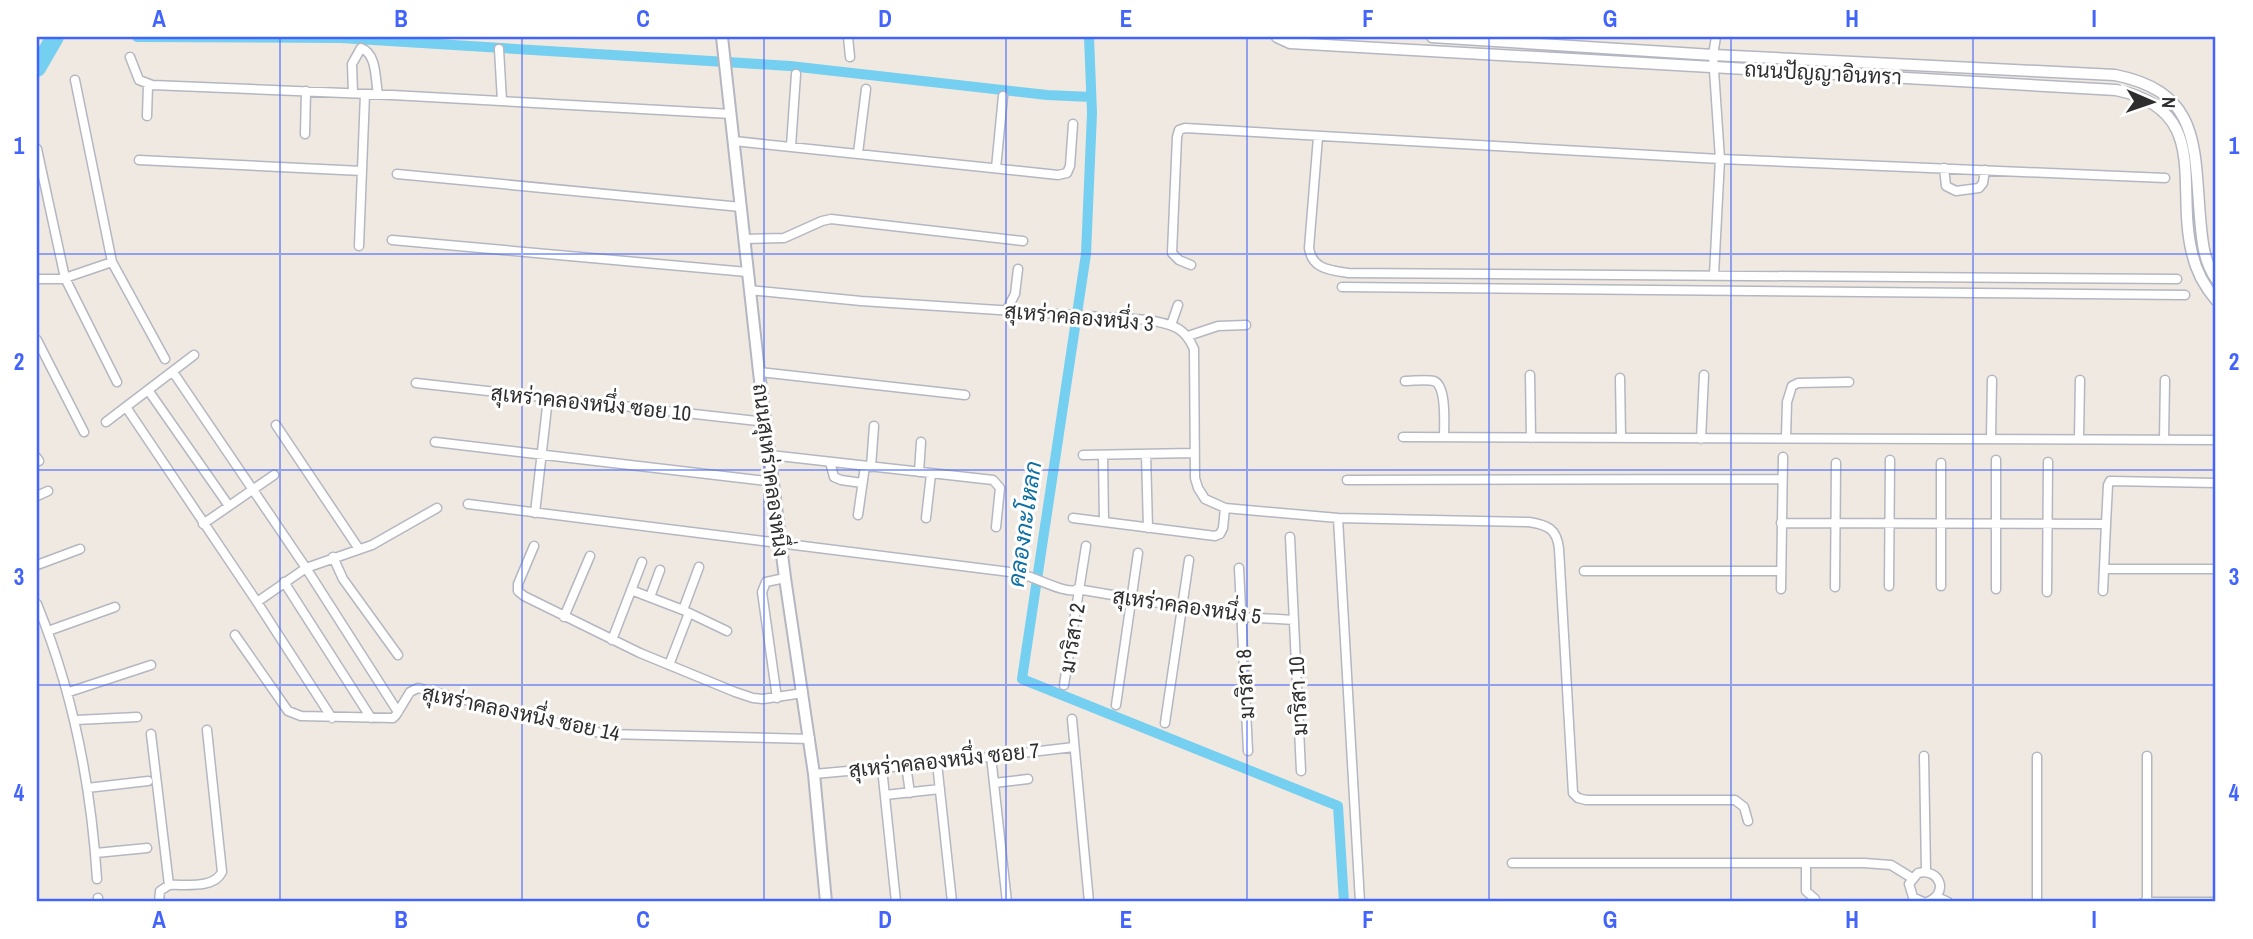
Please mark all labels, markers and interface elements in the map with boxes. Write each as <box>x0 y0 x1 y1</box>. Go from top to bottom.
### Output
text: A <box>152 3 166 34</box>
text: B <box>394 3 408 34</box>
text: C <box>636 3 650 34</box>
text: D <box>878 3 892 34</box>
text: E <box>1120 3 1132 34</box>
text: F <box>1362 3 1374 34</box>
text: G <box>1603 3 1617 34</box>
text: H <box>1845 3 1859 34</box>
text: I <box>2091 3 2097 34</box>
street label: ถนนปัญญาอินทรา <box>1744 54 1902 92</box>
north arrow <box>2116 66 2186 136</box>
text: N <box>2156 97 2182 109</box>
text: 1 <box>14 130 25 161</box>
text: 1 <box>2229 130 2240 161</box>
street label: สุเหร่าคลองหนึ่ง 3 <box>1003 291 1155 338</box>
text: 2 <box>14 346 24 377</box>
text: 2 <box>2229 346 2239 377</box>
street label: สุเหร่าคลองหนึ่ง ซอย 10 <box>489 373 693 428</box>
street label: ถนนสุเหร่าคลองหนึ่ง <box>746 381 801 558</box>
water label: คลองกะโหลก <box>1000 459 1048 589</box>
text: 3 <box>14 561 24 592</box>
text: 3 <box>2229 561 2239 592</box>
street label: สุเหร่าคลองหนึ่ง 5 <box>1111 576 1264 631</box>
street label: มาริสา 2 <box>1052 601 1092 675</box>
street label: มาริสา 8 <box>1229 648 1261 720</box>
street label: มาริสา 10 <box>1281 656 1315 736</box>
street label: สุเหร่าคลองหนึ่ง ซอย 14 <box>419 673 624 748</box>
street label: สุเหร่าคลองหนึ่ง ซอย 7 <box>847 731 1041 784</box>
text: 4 <box>14 777 25 808</box>
text: 4 <box>2229 777 2240 808</box>
text: A <box>152 904 166 935</box>
text: B <box>394 904 408 935</box>
text: C <box>636 904 650 935</box>
text: D <box>878 904 892 935</box>
text: E <box>1120 904 1132 935</box>
text: F <box>1362 904 1374 935</box>
text: G <box>1603 904 1617 935</box>
text: H <box>1845 904 1859 935</box>
text: I <box>2091 904 2097 935</box>

